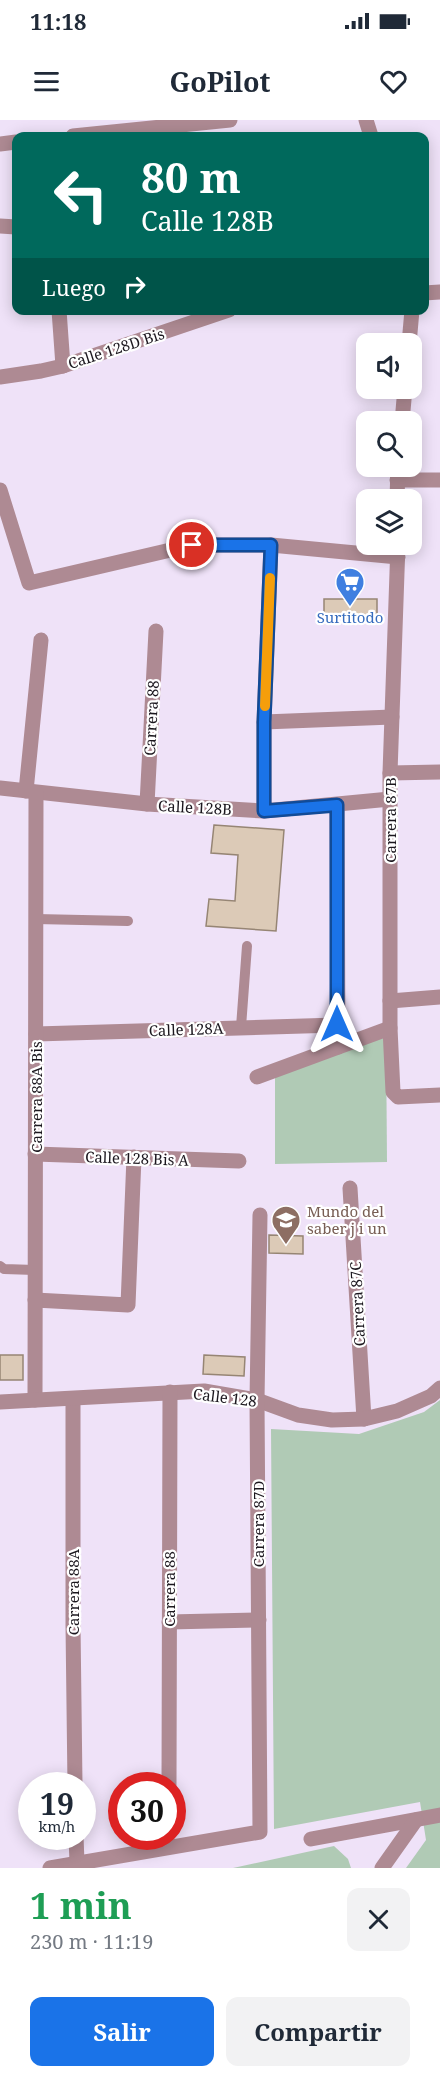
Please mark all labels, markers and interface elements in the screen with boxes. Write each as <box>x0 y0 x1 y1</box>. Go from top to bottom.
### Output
text: 11:18 <box>30 6 86 36</box>
text: GoPilot <box>169 63 271 100</box>
icon: menu <box>30 65 63 98</box>
icon: heart <box>377 65 410 98</box>
text: 80 m <box>141 148 241 205</box>
icon: left <box>42 156 120 234</box>
text: Calle 128B <box>141 202 274 239</box>
icon: right <box>118 270 151 303</box>
text: Luego <box>42 272 106 302</box>
street label: Calle 128D Bis <box>65 323 167 373</box>
map controls <box>356 333 422 555</box>
button: sound <box>356 333 422 399</box>
button: search <box>356 411 422 477</box>
button: layers <box>356 489 422 555</box>
pin <box>166 519 217 570</box>
icon: arrive <box>175 528 208 561</box>
supermarket icon: Surtitodo <box>334 566 366 608</box>
place label: Surtitodo <box>317 607 383 627</box>
street label: Carrera 88 <box>139 680 163 756</box>
street label: Carrera 87B <box>380 777 400 863</box>
street label: Calle 128B <box>158 795 232 819</box>
position arrow <box>305 992 369 1056</box>
street label: Calle 128A <box>148 1018 224 1040</box>
street label: Carrera 88A Bis <box>26 1041 46 1153</box>
street label: Calle 128 Bis A <box>85 1146 190 1170</box>
place label: Mundo del saber j i un <box>307 1201 387 1238</box>
school or university icon: Mundo del saber j i un <box>270 1204 302 1246</box>
street label: Carrera 87C <box>345 1261 369 1347</box>
street label: Calle 128 <box>192 1383 258 1411</box>
street label: Carrera 87D <box>248 1481 268 1567</box>
street label: Carrera 88A <box>63 1548 83 1635</box>
street label: Carrera 88 <box>159 1551 179 1627</box>
speed limit sign: 30 <box>108 1772 186 1850</box>
text: 19 <box>40 1783 74 1824</box>
text: km/h <box>39 1816 75 1836</box>
text: 1 min <box>30 1881 132 1930</box>
button: close <box>347 1888 410 1951</box>
text: 230 m · 11:19 <box>30 1928 153 1955</box>
button: Salir <box>30 1997 214 2066</box>
button: Compartir <box>226 1997 410 2066</box>

